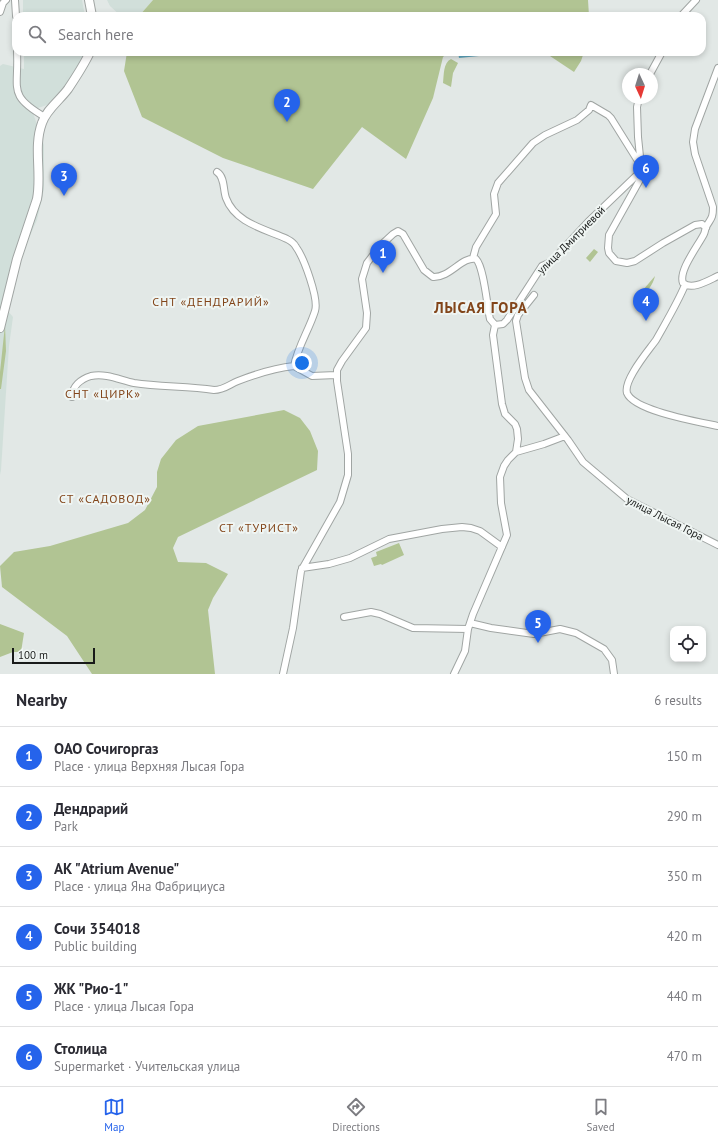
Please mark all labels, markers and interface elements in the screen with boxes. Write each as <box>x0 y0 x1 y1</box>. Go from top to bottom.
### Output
search box <box>12 12 706 56</box>
icon: search <box>26 23 48 45</box>
text: Search here <box>58 25 134 44</box>
north arrow <box>622 68 658 104</box>
pin: 2 <box>274 89 300 122</box>
pin: 6 <box>633 155 659 188</box>
pin: 3 <box>51 163 77 196</box>
street label: улица Дмитриевой <box>534 203 608 277</box>
pin: 1 <box>370 240 396 273</box>
pin: 4 <box>633 288 659 321</box>
district label: СНТ «ДЕНДРАРИЙ» <box>152 294 270 309</box>
district label: ЛЫСАЯ ГОРА <box>433 298 528 317</box>
your location <box>292 353 312 373</box>
district label: СНТ «ЦИРК» <box>65 386 141 401</box>
district label: СТ «САДОВОД» <box>59 491 151 506</box>
street label: улица Лысая Гора <box>624 493 706 543</box>
district label: СТ «ТУРИСТ» <box>219 520 299 535</box>
pin: 5 <box>525 610 551 643</box>
map controls <box>670 626 706 662</box>
button: locate <box>670 626 706 662</box>
scale bar <box>12 646 95 665</box>
text: 100 m <box>18 648 48 662</box>
text: Nearby <box>16 689 67 711</box>
text: 6 results <box>654 692 702 709</box>
text: ОАО Сочигоргаз <box>54 739 159 758</box>
text: 1 <box>25 748 33 765</box>
text: 150 m <box>667 748 702 765</box>
text: Place · улица Верхняя Лысая Гора <box>54 758 244 775</box>
text: Дендрарий <box>54 799 128 818</box>
text: 2 <box>25 808 33 825</box>
text: 290 m <box>667 808 702 825</box>
text: Park <box>54 818 78 835</box>
text: АК "Atrium Avenue" <box>54 859 179 878</box>
text: 3 <box>25 868 33 885</box>
text: 350 m <box>667 868 702 885</box>
text: Place · улица Яна Фабрициуса <box>54 878 225 895</box>
text: Сочи 354018 <box>54 919 140 938</box>
text: 4 <box>25 928 33 945</box>
text: 420 m <box>667 928 702 945</box>
text: Public building <box>54 938 137 955</box>
text: ЖК "Рио-1" <box>54 979 129 998</box>
text: 5 <box>25 988 33 1005</box>
text: 440 m <box>667 988 702 1005</box>
text: Place · улица Лысая Гора <box>54 998 194 1015</box>
text: Столица <box>54 1039 107 1058</box>
text: 6 <box>25 1048 33 1065</box>
text: 470 m <box>667 1048 702 1065</box>
text: Supermarket · Учительская улица <box>54 1058 240 1075</box>
tab: Map <box>103 1096 125 1134</box>
tab: Directions <box>332 1096 380 1134</box>
tab: Saved <box>587 1096 615 1134</box>

